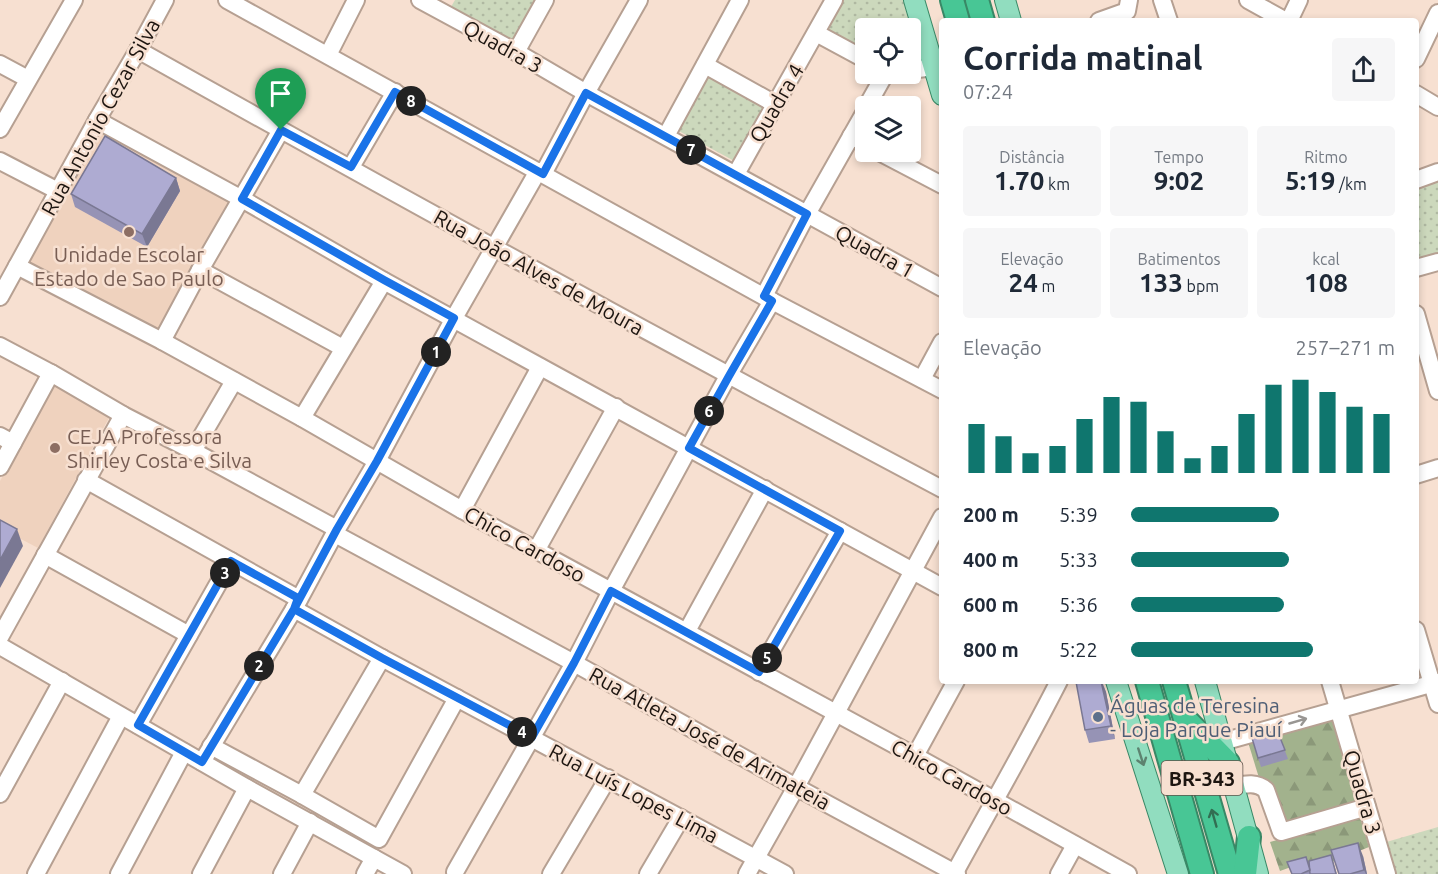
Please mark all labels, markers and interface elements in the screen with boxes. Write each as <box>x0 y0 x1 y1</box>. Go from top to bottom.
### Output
street label: Rua Antonio Cezar Silva <box>36 14 164 220</box>
street label: Quadra 3 <box>459 14 547 78</box>
map controls <box>855 18 921 162</box>
button: locate <box>855 18 921 84</box>
button: share <box>1332 38 1395 101</box>
text: Corrida matinal <box>963 39 1202 76</box>
street label: Quadra 4 <box>744 59 808 147</box>
pin <box>255 68 306 130</box>
icon: arrive <box>264 77 297 110</box>
text: 07:24 <box>963 80 1013 103</box>
pin: 8 <box>396 86 426 116</box>
text: 8 <box>406 92 416 110</box>
button: layers <box>855 96 921 162</box>
pin: 7 <box>676 135 706 165</box>
text: 7 <box>686 141 696 159</box>
text: Distância <box>999 148 1065 166</box>
text: Tempo <box>1154 148 1204 166</box>
text: Ritmo <box>1304 148 1348 166</box>
text: 1.70 <box>994 166 1044 195</box>
text: 9:02 <box>1154 166 1204 195</box>
text: 5:19 <box>1285 166 1335 195</box>
text: km <box>1044 175 1070 193</box>
text: /km <box>1335 175 1367 193</box>
street label: Rua João Alves de Moura <box>430 204 648 340</box>
street label: Quadra 1 <box>831 219 919 283</box>
marker: Unidade Escolar Estado de Sao Paulo <box>122 225 136 239</box>
place label: Unidade Escolar Estado de Sao Paulo <box>34 242 224 290</box>
text: Elevação <box>1001 250 1064 268</box>
text: Batimentos <box>1138 250 1220 268</box>
text: kcal <box>1312 250 1340 268</box>
text: 24 <box>1009 268 1038 297</box>
text: 133 <box>1139 268 1183 297</box>
text: 108 <box>1304 268 1348 297</box>
text: m <box>1038 277 1055 295</box>
text: bpm <box>1183 277 1219 295</box>
text: Elevação <box>963 336 1042 359</box>
text: 257–271 m <box>1296 336 1395 359</box>
pin: 1 <box>421 337 451 367</box>
text: 1 <box>431 343 441 361</box>
pin: 6 <box>694 396 724 426</box>
text: 6 <box>704 402 714 420</box>
place label: CEJA Professora Shirley Costa e Silva <box>67 424 252 472</box>
marker: CEJA Professora Shirley Costa e Silva <box>48 441 62 455</box>
street label: Chico Cardoso <box>460 501 590 587</box>
text: 200 m <box>963 503 1019 526</box>
text: 5:39 <box>1059 503 1098 526</box>
text: 400 m <box>963 548 1019 571</box>
text: 5:33 <box>1059 548 1098 571</box>
pin: 3 <box>210 558 240 588</box>
text: 3 <box>220 564 230 582</box>
text: 600 m <box>963 593 1019 616</box>
text: 5:36 <box>1059 593 1098 616</box>
text: 800 m <box>963 638 1019 661</box>
text: 5:22 <box>1059 638 1098 661</box>
pin: 5 <box>752 643 782 673</box>
text: 5 <box>762 649 772 667</box>
pin: 2 <box>244 651 274 681</box>
text: 2 <box>254 657 264 675</box>
street label: Rua Atleta José de Arimateia <box>585 662 835 814</box>
place label: Águas de Teresina - Loja Parque Piauí <box>1110 693 1283 741</box>
marker: Águas de Teresina - Loja Parque Piauí <box>1091 710 1105 724</box>
one-way arrow <box>1289 715 1308 726</box>
pin: 4 <box>507 717 537 747</box>
text: 4 <box>517 723 527 741</box>
street label: Chico Cardoso <box>887 734 1017 820</box>
street label: Rua Luís Lopes Lima <box>545 738 723 848</box>
one-way arrow <box>1136 747 1147 766</box>
street label: Quadra 3 <box>1340 747 1386 837</box>
road number: BR-343 <box>1162 761 1242 795</box>
one-way arrow <box>1207 809 1219 828</box>

